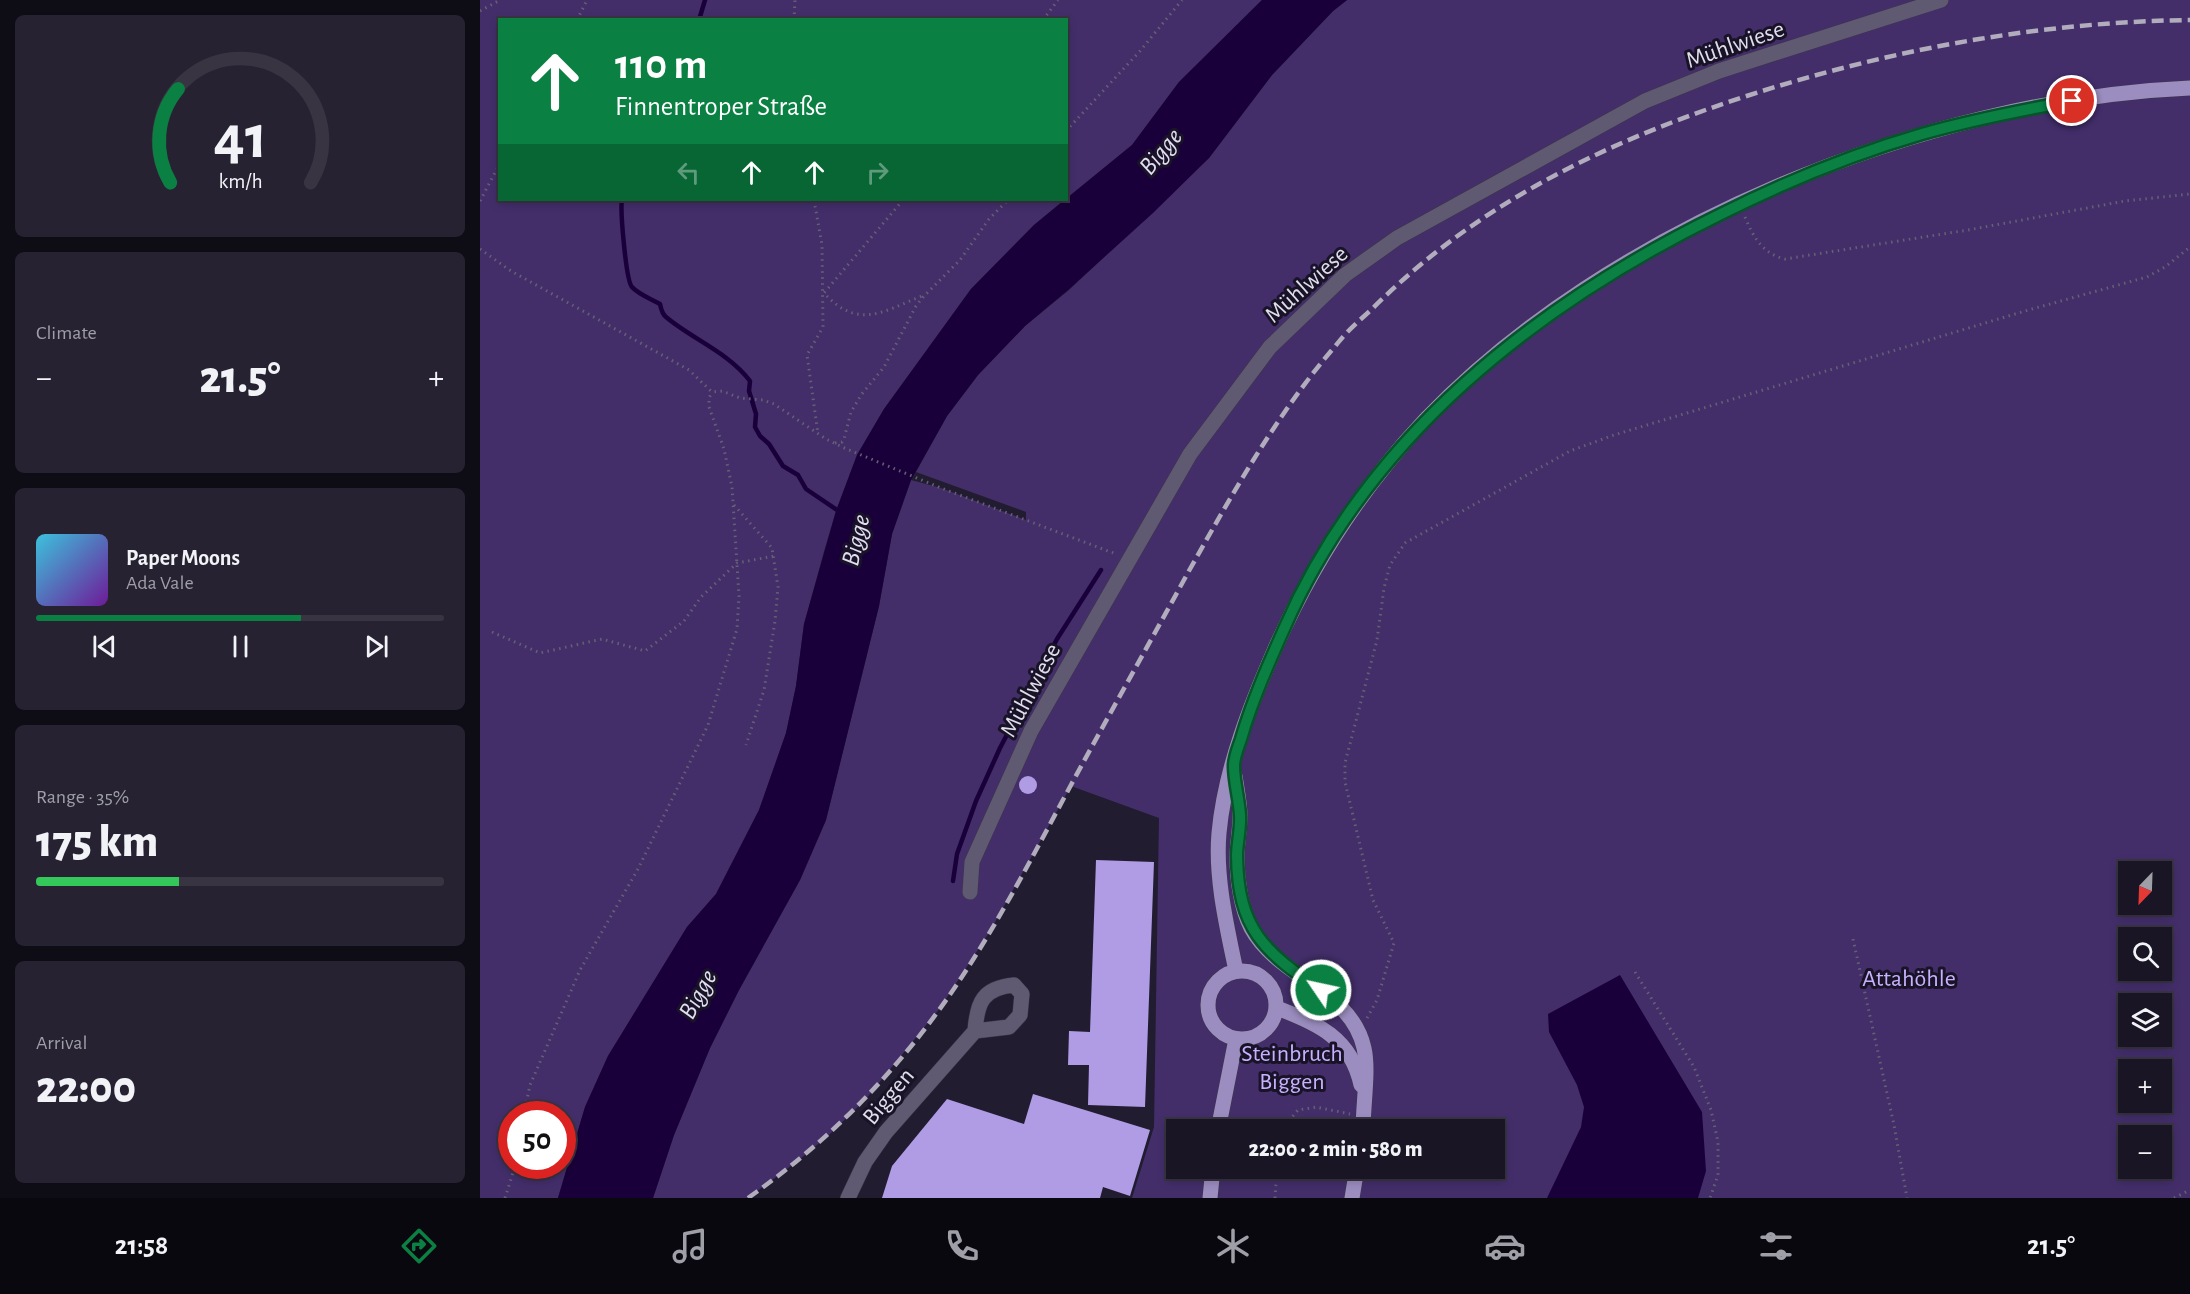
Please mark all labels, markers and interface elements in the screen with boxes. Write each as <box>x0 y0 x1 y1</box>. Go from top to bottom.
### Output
street label: Mühlwiese <box>1683 17 1787 73</box>
icon: ahead <box>516 42 594 120</box>
text: 110 m <box>615 44 707 86</box>
pin <box>2046 75 2097 126</box>
icon: arrive <box>2055 84 2088 117</box>
text: Finnentroper Straße <box>615 93 827 120</box>
text: 41 <box>213 107 267 169</box>
water label: Bigge <box>1134 123 1187 180</box>
icon: left <box>672 156 705 189</box>
icon: ahead <box>735 156 768 189</box>
icon: ahead <box>798 156 831 189</box>
icon: right <box>861 156 894 189</box>
text: km/h <box>218 171 262 192</box>
street label: Mühlwiese <box>1261 242 1353 328</box>
text: Climate <box>36 323 97 343</box>
text: 21.5° <box>199 356 281 401</box>
text: − <box>36 362 52 395</box>
text: + <box>428 362 444 395</box>
water label: Bigge <box>837 512 875 568</box>
text: Paper Moons <box>126 547 240 569</box>
text: Ada Vale <box>126 573 194 593</box>
icon: previous <box>88 630 121 663</box>
icon: pause <box>224 630 257 663</box>
icon: next <box>360 630 393 663</box>
street label: Mühlwiese <box>996 640 1065 741</box>
text: Range · 35% <box>36 787 129 807</box>
text: 175 km <box>36 820 158 865</box>
north arrow <box>2118 861 2172 915</box>
map controls <box>2118 861 2172 1179</box>
button: search <box>2118 927 2172 981</box>
position arrow <box>1289 958 1353 1022</box>
water label: Bigge <box>674 965 722 1023</box>
park label: Attahöhle <box>1862 967 1956 991</box>
button: layers <box>2118 993 2172 1047</box>
text: Arrival <box>36 1033 87 1053</box>
park label: Steinbruch Biggen <box>1241 1042 1343 1094</box>
button: + <box>2118 1059 2172 1113</box>
street label: Biggen <box>859 1064 919 1129</box>
text: 22:00 <box>36 1066 136 1111</box>
speed limit sign: 50 <box>498 1101 576 1179</box>
button: − <box>2118 1125 2172 1179</box>
text: 22:00 · 2 min · 580 m <box>1248 1138 1423 1160</box>
icon: directions <box>398 1225 440 1267</box>
icon: music <box>669 1225 711 1267</box>
icon: phone <box>941 1225 983 1267</box>
icon: climate <box>1212 1225 1254 1267</box>
icon: car <box>1484 1225 1526 1267</box>
icon: filters <box>1755 1225 1797 1267</box>
text: 21:58 <box>115 1232 168 1259</box>
text: 21.5° <box>2027 1232 2075 1259</box>

